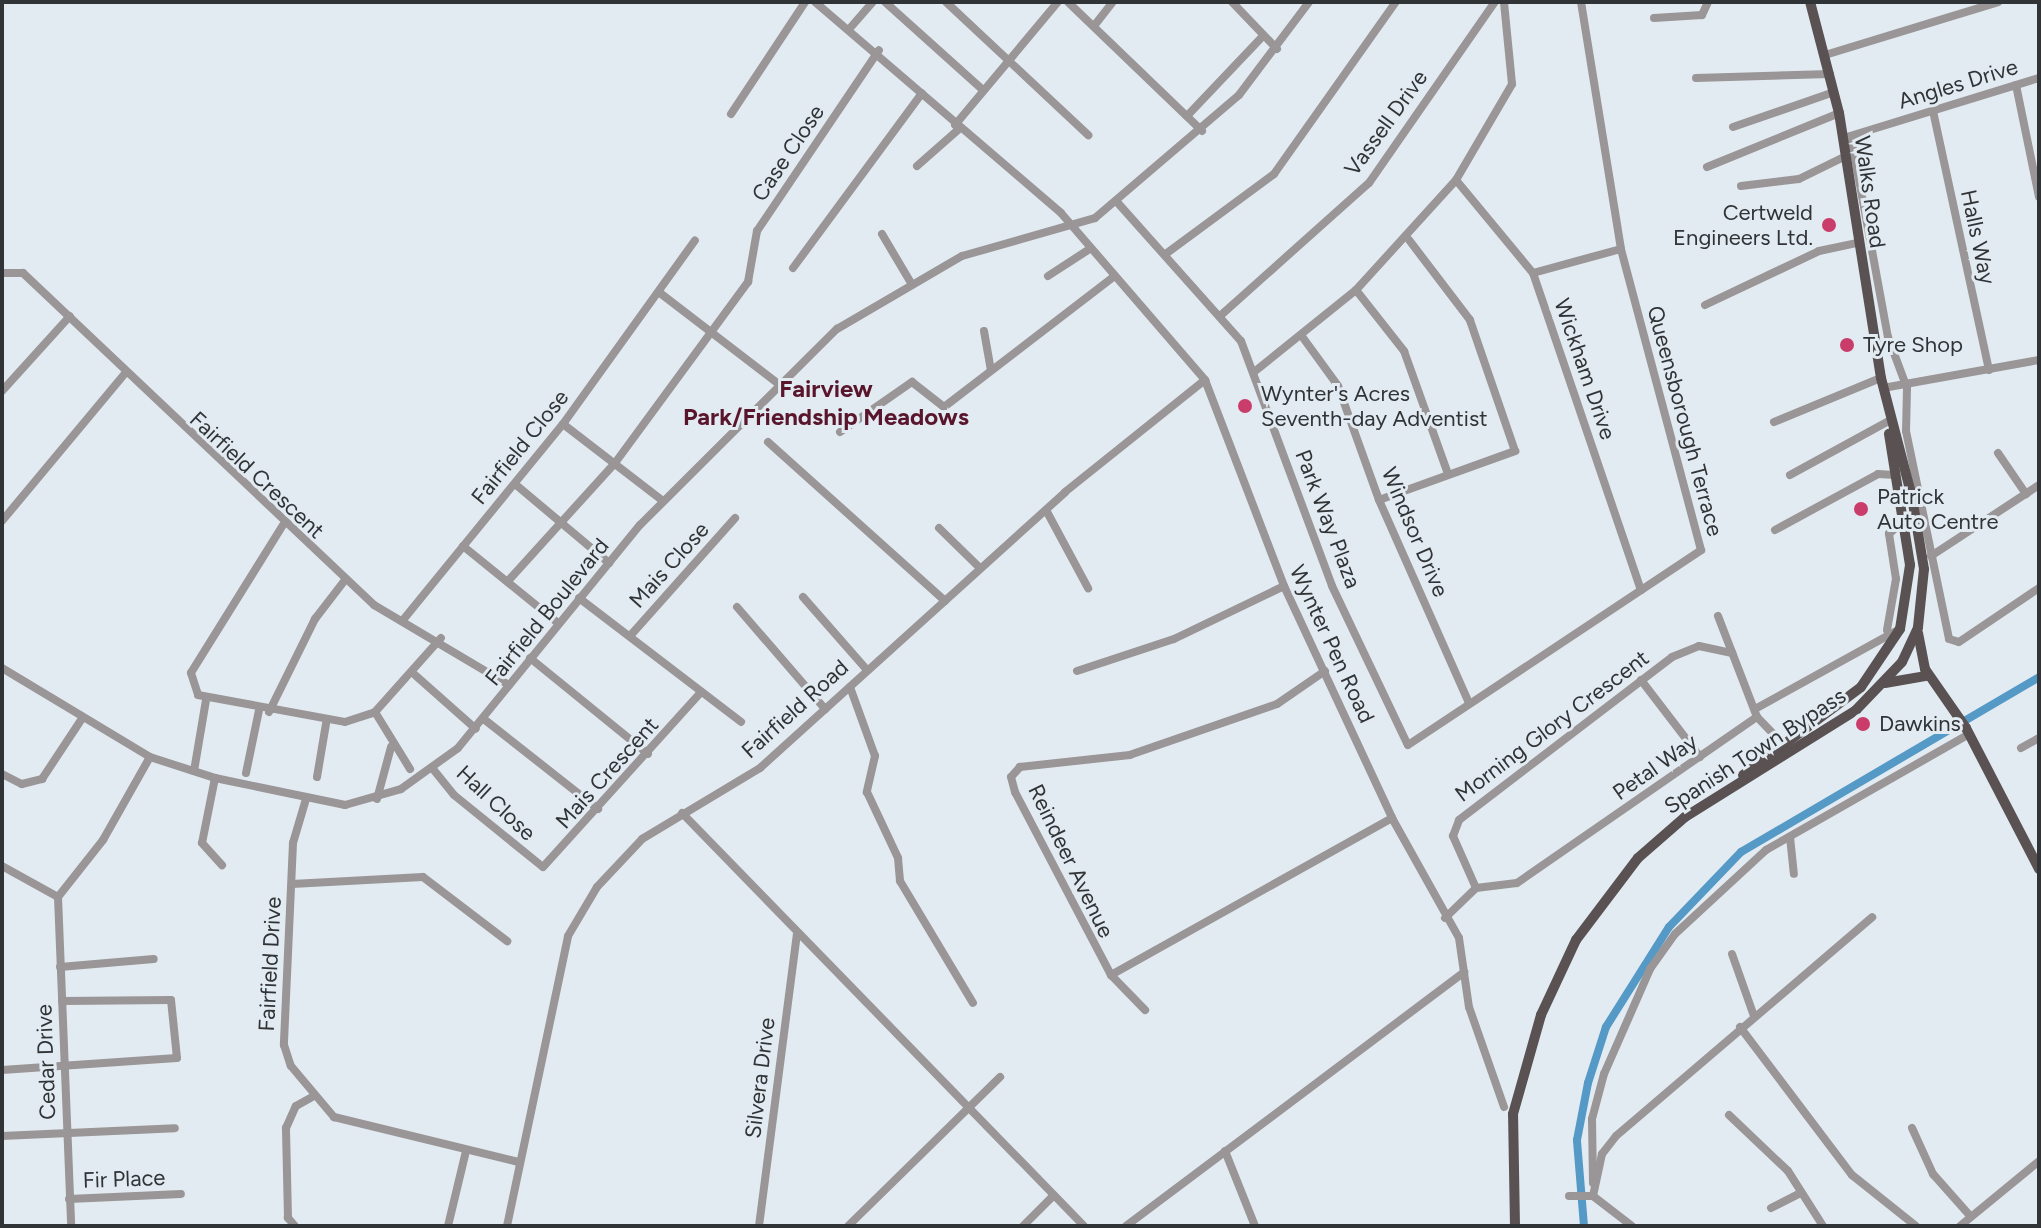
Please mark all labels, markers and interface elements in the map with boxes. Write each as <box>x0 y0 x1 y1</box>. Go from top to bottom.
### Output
street label: Angles Drive <box>1895 53 2021 115</box>
street label: Vassell Drive <box>1339 65 1433 181</box>
street label: Case Close <box>746 100 830 206</box>
street label: Walks Road <box>1849 134 1891 250</box>
street label: Halls Way <box>1955 187 2001 287</box>
place label: Certweld Engineers Ltd. <box>1673 199 1813 250</box>
marker: Certweld Engineers Ltd. <box>1820 216 1838 234</box>
street label: Wickham Drive <box>1549 295 1621 443</box>
street label: Queensborough Terrace <box>1642 303 1728 539</box>
place label: Tyre Shop <box>1863 332 1963 358</box>
marker: Tyre Shop <box>1838 336 1856 354</box>
district label: Fairview Park/Friendship Meadows <box>683 375 969 431</box>
place label: Wynter's Acres Seventh-day Adventist <box>1261 380 1488 432</box>
street label: Fairfield Close <box>466 384 574 510</box>
marker: Wynter's Acres Seventh-day Adventist <box>1236 397 1254 415</box>
street label: Fairfield Crescent <box>184 406 330 544</box>
street label: Park Way Plaza <box>1289 446 1367 592</box>
street label: Windsor Drive <box>1376 463 1454 601</box>
place label: Patrick Auto Centre <box>1877 483 1999 534</box>
marker: Patrick Auto Centre <box>1852 500 1870 518</box>
street label: Mais Close <box>624 517 714 613</box>
street label: Fairfield Boulevard <box>480 533 614 691</box>
street label: Wynter Pen Road <box>1284 561 1380 727</box>
street label: Morning Glory Crescent <box>1450 645 1654 807</box>
street label: Fairfield Road <box>736 654 854 764</box>
street label: Spanish Town Bypass <box>1659 682 1851 820</box>
place label: Dawkins <box>1879 711 1961 737</box>
street label: Mais Crescent <box>550 712 664 834</box>
marker: Dawkins <box>1854 715 1872 733</box>
street label: Petal Way <box>1608 728 1702 806</box>
street label: Hall Close <box>451 760 541 846</box>
street label: Reindeer Avenue <box>1022 780 1120 942</box>
street label: Fairfield Drive <box>253 896 287 1032</box>
street label: Cedar Drive <box>31 1004 61 1120</box>
street label: Silvera Drive <box>739 1016 781 1140</box>
street label: Fir Place <box>82 1164 166 1194</box>

